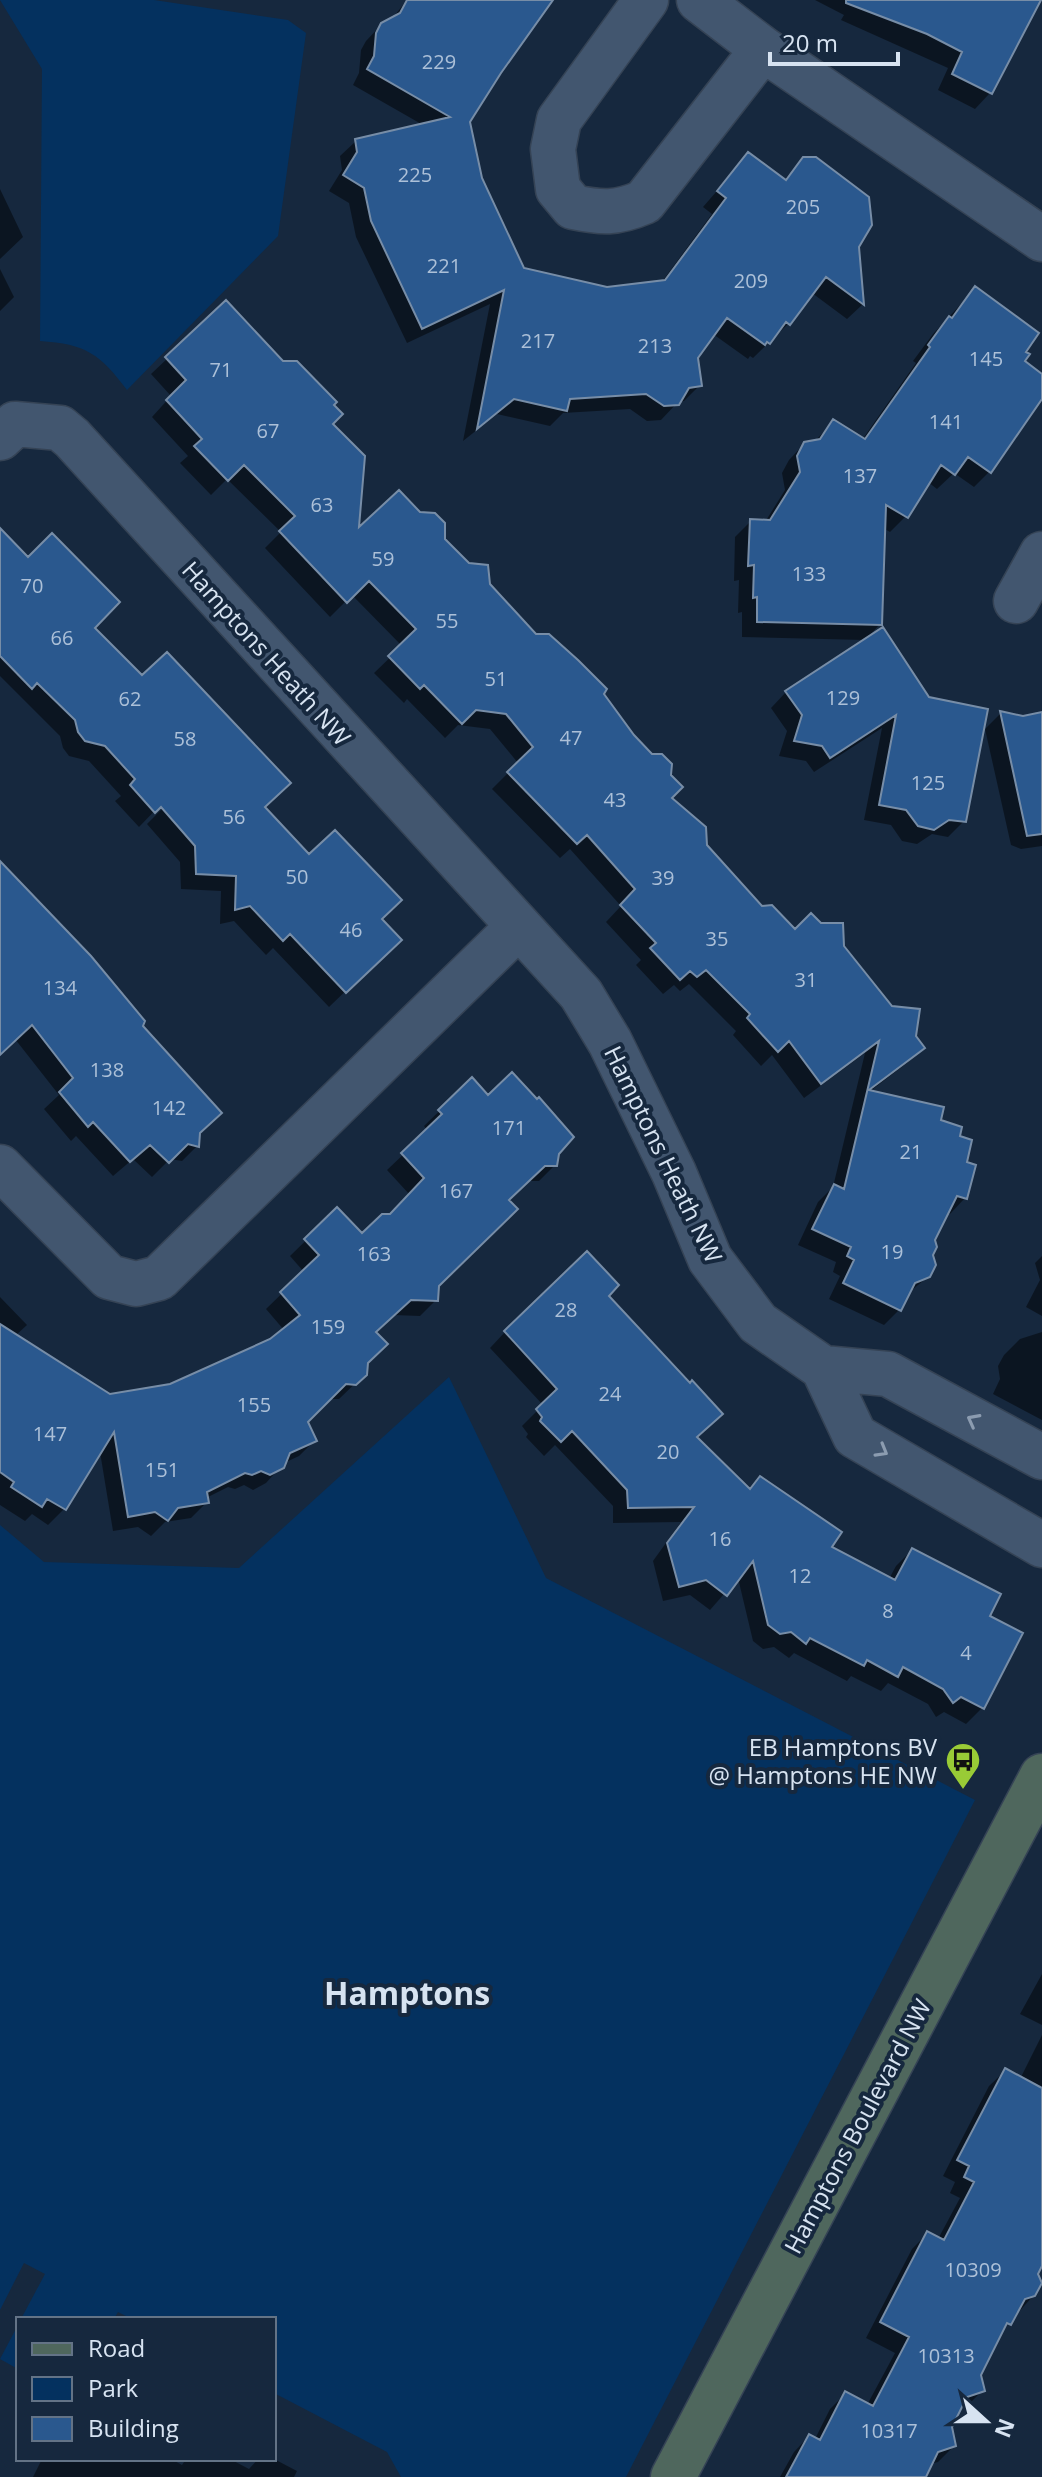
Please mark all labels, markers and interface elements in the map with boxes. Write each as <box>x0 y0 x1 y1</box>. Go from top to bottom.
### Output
scale bar <box>770 16 898 66</box>
text: 20 m <box>782 26 838 59</box>
house number: 229 <box>422 48 456 75</box>
house number: 225 <box>398 161 432 188</box>
house number: 205 <box>786 193 820 220</box>
house number: 221 <box>427 252 461 279</box>
house number: 209 <box>734 267 768 294</box>
house number: 217 <box>521 327 555 354</box>
house number: 213 <box>638 332 672 359</box>
house number: 145 <box>969 345 1003 372</box>
house number: 71 <box>210 356 232 383</box>
house number: 141 <box>929 408 963 435</box>
house number: 67 <box>257 417 279 444</box>
house number: 137 <box>843 462 877 489</box>
house number: 63 <box>311 491 333 518</box>
house number: 59 <box>372 545 394 572</box>
street label: Hamptons Heath NW <box>175 554 359 752</box>
house number: 133 <box>792 560 826 587</box>
house number: 70 <box>21 572 43 599</box>
house number: 55 <box>436 607 458 634</box>
house number: 66 <box>51 624 73 651</box>
house number: 51 <box>485 665 507 692</box>
house number: 129 <box>826 684 860 711</box>
house number: 62 <box>119 685 141 712</box>
house number: 47 <box>560 724 582 751</box>
house number: 58 <box>174 725 196 752</box>
house number: 125 <box>911 769 945 796</box>
house number: 43 <box>604 786 626 813</box>
house number: 56 <box>223 803 245 830</box>
house number: 50 <box>286 863 308 890</box>
house number: 39 <box>652 864 674 891</box>
house number: 46 <box>340 916 362 943</box>
house number: 35 <box>706 925 728 952</box>
house number: 31 <box>795 966 817 993</box>
house number: 134 <box>43 974 78 1001</box>
street label: Hamptons Heath NW <box>597 1040 731 1268</box>
house number: 138 <box>90 1056 124 1083</box>
house number: 142 <box>152 1094 186 1121</box>
house number: 171 <box>492 1114 526 1141</box>
house number: 21 <box>900 1138 922 1165</box>
house number: 167 <box>439 1177 473 1204</box>
house number: 19 <box>881 1238 903 1265</box>
house number: 163 <box>357 1240 391 1267</box>
house number: 28 <box>555 1296 577 1323</box>
house number: 159 <box>311 1313 345 1340</box>
house number: 24 <box>599 1380 622 1407</box>
house number: 155 <box>237 1391 271 1418</box>
one-way arrow <box>967 1415 982 1430</box>
house number: 147 <box>33 1420 67 1447</box>
house number: 20 <box>657 1438 679 1465</box>
one-way arrow <box>873 1441 888 1457</box>
house number: 151 <box>145 1456 179 1483</box>
house number: 16 <box>709 1525 731 1552</box>
house number: 12 <box>789 1562 811 1589</box>
house number: 8 <box>882 1597 894 1624</box>
house number: 4 <box>960 1639 972 1666</box>
place label: EB Hamptons BV @ Hamptons HE NW <box>708 1730 938 1791</box>
bus stop icon: EB Hamptons BV @ Hamptons HE NW <box>944 1741 982 1791</box>
district label: Hamptons <box>324 1971 490 2014</box>
street label: Hamptons Boulevard NW <box>776 1993 938 2259</box>
house number: 10309 <box>944 2256 1002 2283</box>
legend <box>16 2317 276 2461</box>
text: Road <box>88 2331 145 2364</box>
house number: 10313 <box>917 2342 975 2369</box>
text: Park <box>88 2371 139 2404</box>
north arrow <box>946 2381 1026 2461</box>
text: Building <box>88 2411 179 2444</box>
text: N <box>988 2415 1023 2442</box>
house number: 10317 <box>860 2417 918 2444</box>

